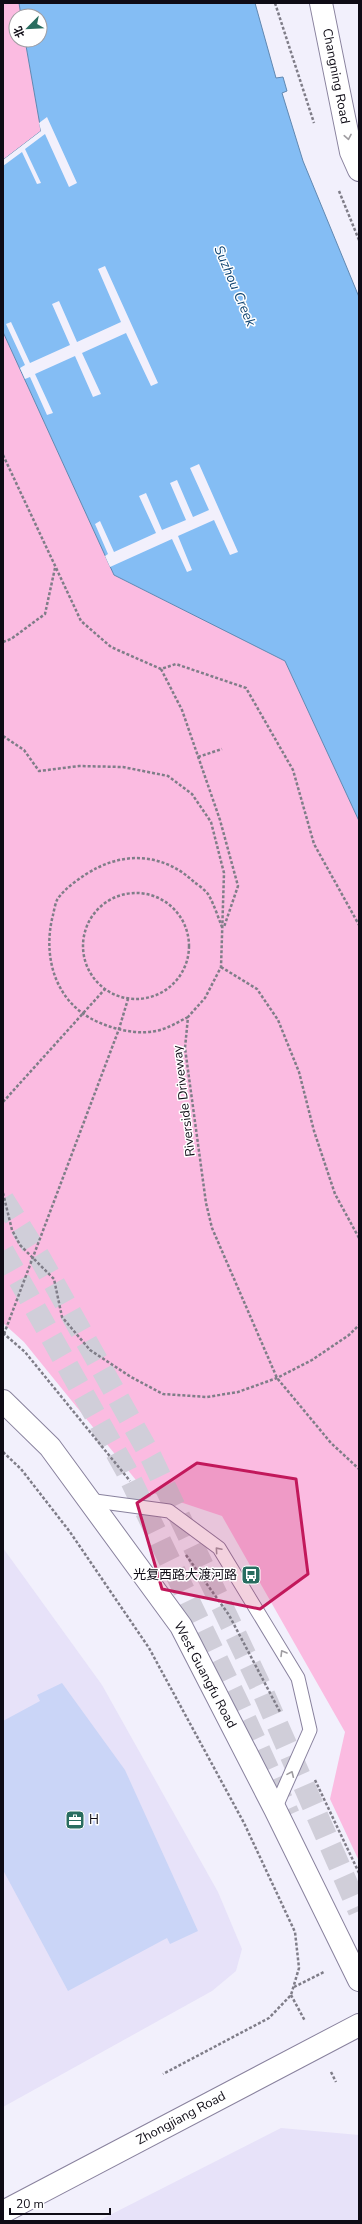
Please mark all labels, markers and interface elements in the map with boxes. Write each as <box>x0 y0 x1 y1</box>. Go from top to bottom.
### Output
north arrow <box>8 8 48 48</box>
text: 北 <box>10 24 28 40</box>
street label: Changning Road <box>318 27 354 125</box>
one-way arrow <box>343 134 352 140</box>
water label: Suzhou Creek <box>209 243 261 330</box>
street label: Riverside Driveway <box>168 1044 200 1158</box>
one-way arrow <box>216 1547 223 1555</box>
bus stop icon: 光复西路大渡河路 <box>240 1564 262 1586</box>
place label: 光复西路大渡河路 <box>133 1566 237 1584</box>
street label: West Guangfu Road <box>169 1619 241 1731</box>
one-way arrow <box>280 1650 288 1657</box>
one-way arrow <box>286 1770 294 1778</box>
office icon: H <box>64 1809 86 1831</box>
place label: H <box>89 1811 99 1829</box>
street label: Zhongjiang Road <box>133 2087 229 2149</box>
scale bar <box>10 2190 110 2216</box>
text: 20 m <box>16 2196 44 2212</box>

